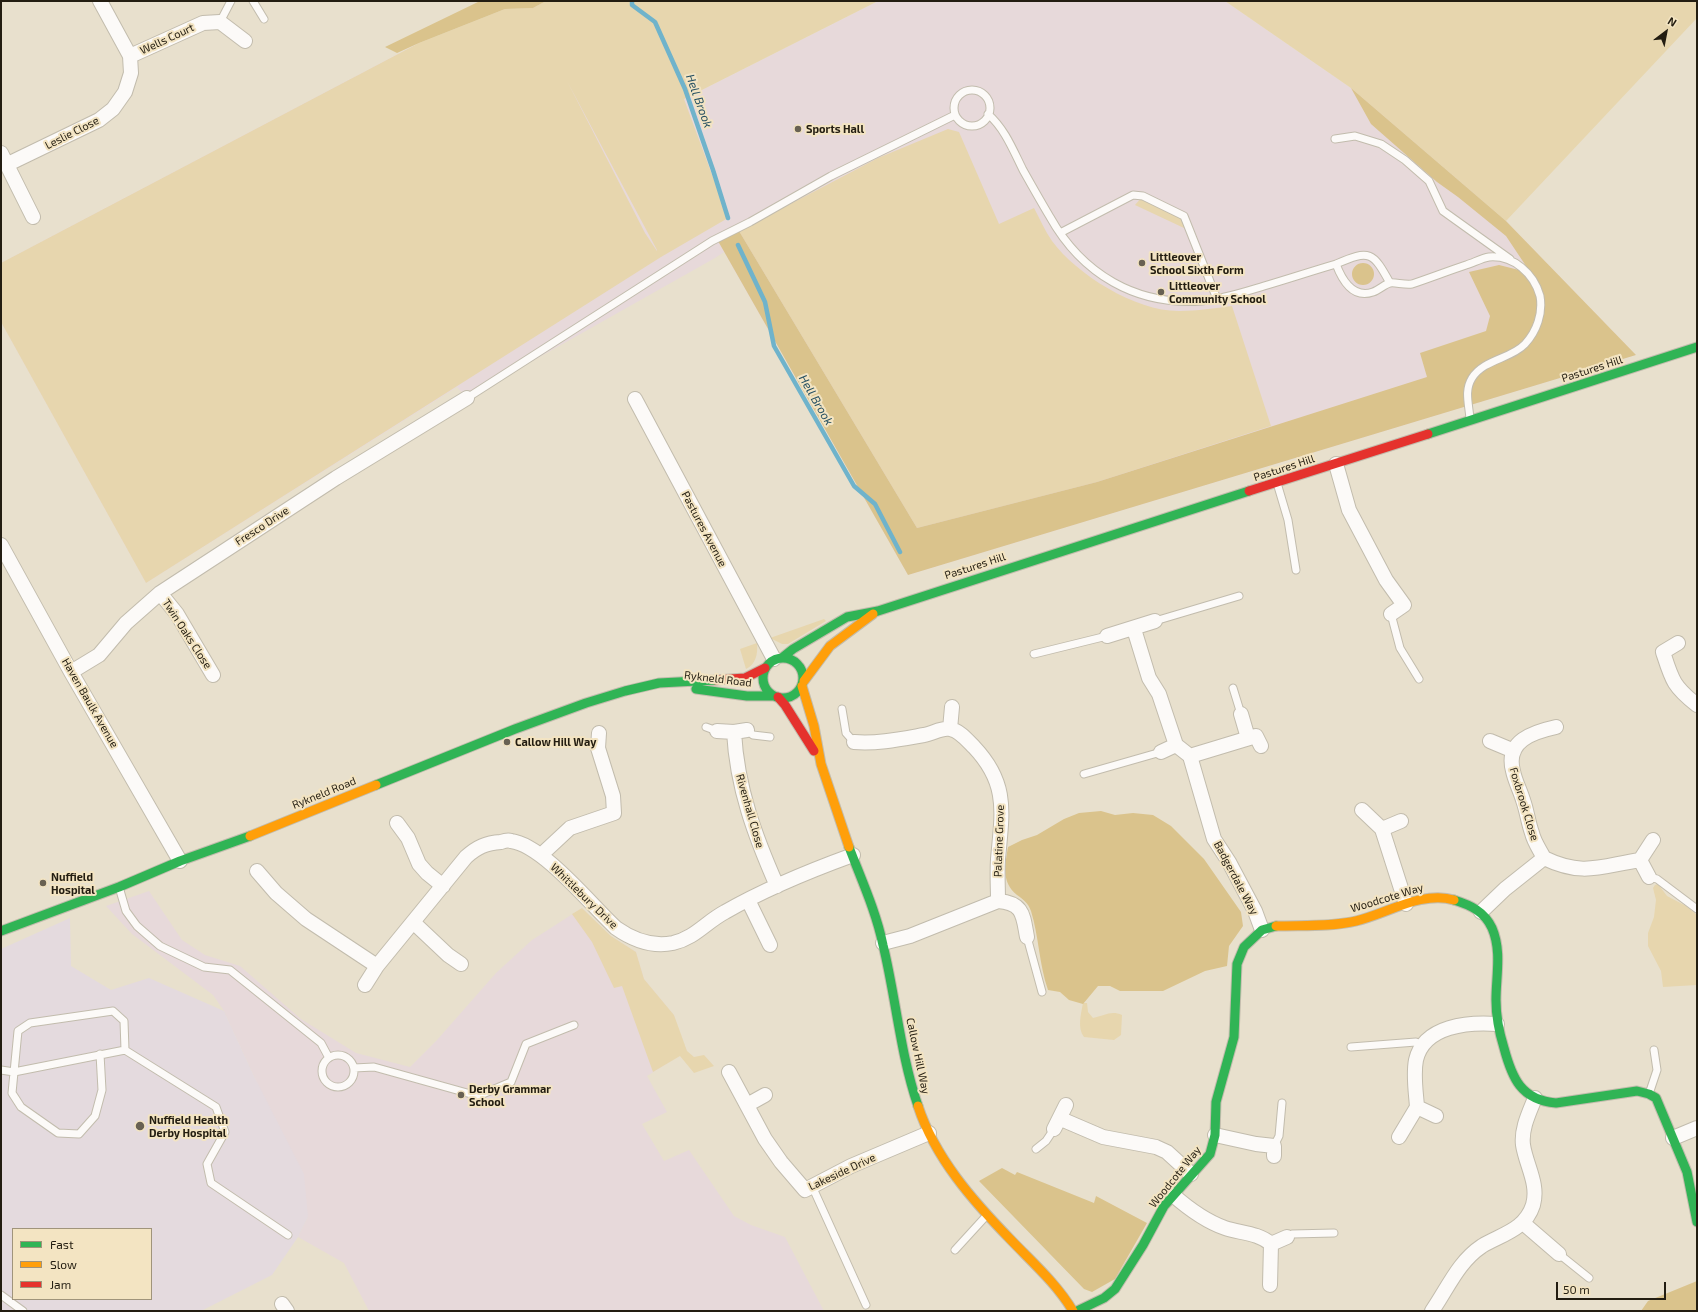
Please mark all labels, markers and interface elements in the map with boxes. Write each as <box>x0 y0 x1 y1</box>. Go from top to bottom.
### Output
north arrow <box>1646 12 1686 52</box>
text: N <box>1666 14 1679 29</box>
street label: Wells Court <box>138 21 196 57</box>
water label: Hell Brook <box>683 72 715 130</box>
street label: Leslie Close <box>43 114 101 152</box>
place label: Sports Hall <box>806 122 864 136</box>
marker: Sports Hall <box>793 124 803 134</box>
place label: Littleover School Sixth Form <box>1150 250 1244 276</box>
marker: Littleover School Sixth Form <box>1137 258 1147 268</box>
place label: Littleover Community School <box>1169 279 1266 305</box>
marker: Littleover Community School <box>1156 287 1166 297</box>
street label: Pastures Hill <box>1560 353 1624 385</box>
water label: Hell Brook <box>796 372 836 428</box>
street label: Pastures Hill <box>1252 452 1316 484</box>
street label: Pastures Avenue <box>679 489 729 569</box>
street label: Fresco Drive <box>233 504 291 548</box>
street label: Pastures Hill <box>943 550 1007 582</box>
street label: Twin Oaks Close <box>160 597 214 671</box>
street label: Haven Baulk Avenue <box>59 656 121 750</box>
street label: Rykneld Road <box>684 668 752 690</box>
place label: Callow Hill Way <box>515 735 596 749</box>
marker: Callow Hill Way <box>502 737 512 747</box>
street label: Foxbrook Close <box>1507 766 1541 842</box>
street label: Rivenhall Close <box>733 773 767 849</box>
street label: Rykneld Road <box>290 774 358 812</box>
street label: Palatine Grove <box>991 805 1007 877</box>
street label: Badgerdale Way <box>1211 839 1261 917</box>
street label: Whittlebury Drive <box>548 861 620 931</box>
place label: Nuffield Hospital <box>51 870 95 896</box>
marker: Nuffield Hospital <box>38 878 48 888</box>
street label: Woodcote Way <box>1349 881 1425 915</box>
street label: Callow Hill Way <box>903 1017 933 1095</box>
place label: Derby Grammar School <box>469 1082 551 1108</box>
marker: Derby Grammar School <box>456 1090 466 1100</box>
place label: Nuffield Health Derby Hospital <box>149 1113 228 1139</box>
marker: Nuffield Health Derby Hospital <box>134 1120 146 1132</box>
street label: Woodcote Way <box>1146 1144 1204 1210</box>
street label: Lakeside Drive <box>807 1151 877 1193</box>
legend <box>12 1228 152 1300</box>
text: Fast <box>50 1237 73 1251</box>
text: Slow <box>50 1257 77 1271</box>
scale bar <box>1558 1274 1668 1300</box>
text: Jam <box>50 1277 71 1291</box>
text: 50 m <box>1563 1282 1590 1296</box>

